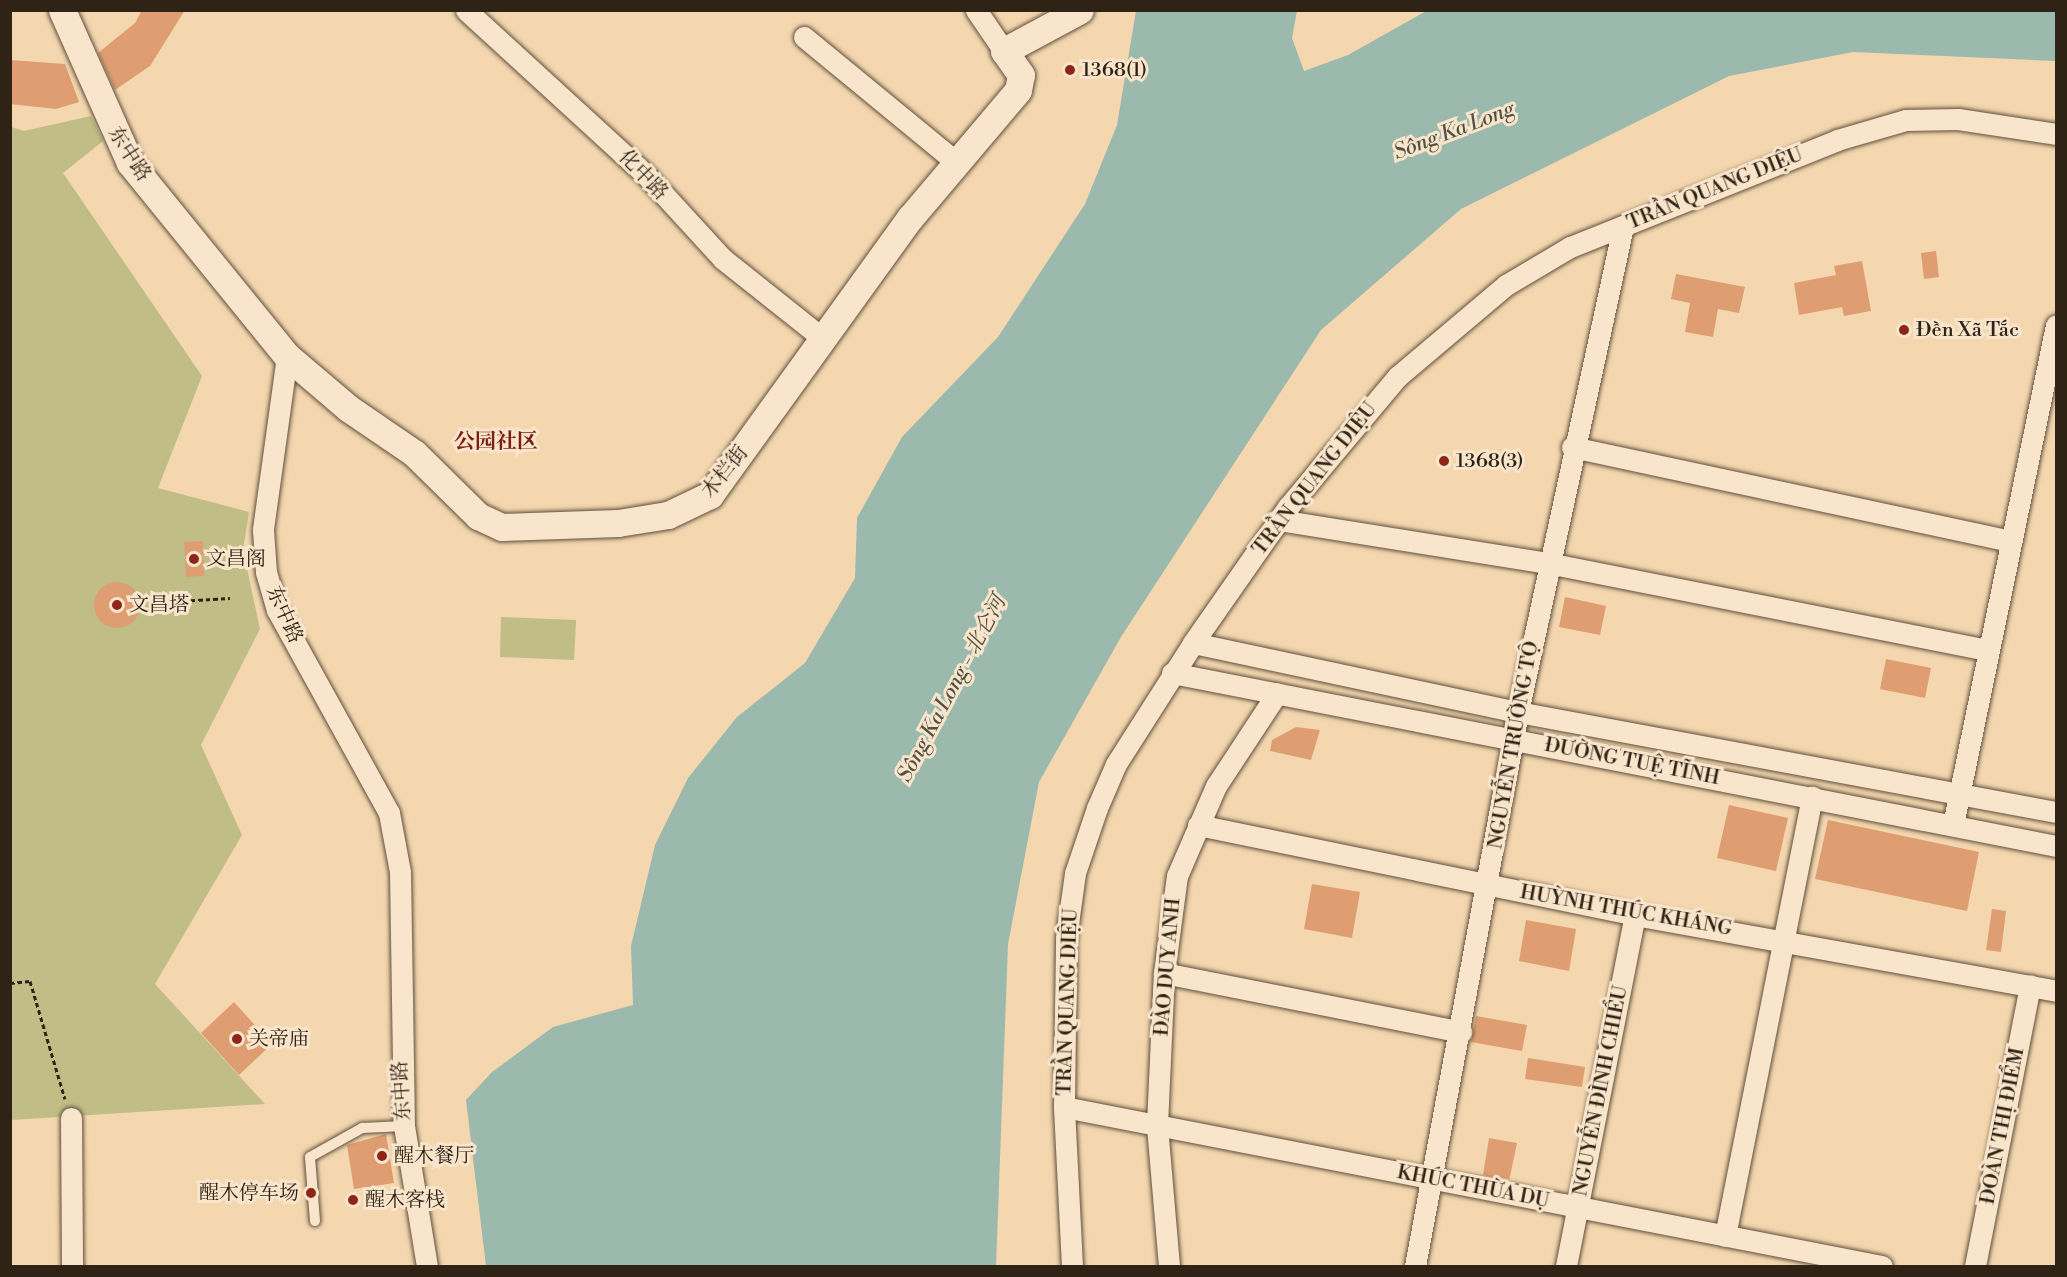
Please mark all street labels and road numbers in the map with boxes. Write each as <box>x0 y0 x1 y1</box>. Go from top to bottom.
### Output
street label: 东中路 <box>103 122 155 186</box>
street label: TRẦN QUANG DIỆU <box>1624 143 1806 235</box>
street label: 化中路 <box>614 145 672 205</box>
street label: TRẦN QUANG DIỆU <box>1248 398 1382 560</box>
street label: 木栏街 <box>697 441 753 503</box>
street label: 东中路 <box>261 583 307 647</box>
street label: NGUYỄN TRƯỜNG TỘ <box>1484 639 1544 851</box>
street label: ĐƯỜNG TUỆ TĨNH <box>1542 733 1722 791</box>
street label: HUỲNH THÚC KHÁNG <box>1518 881 1734 941</box>
street label: ĐÀO DUY ANH <box>1150 897 1186 1037</box>
street label: TRẦN QUANG DIỆU <box>1053 908 1083 1096</box>
street label: NGUYỄN ĐÌNH CHIỂU <box>1569 984 1633 1198</box>
street label: ĐOÀN THỊ ĐIỂM <box>1976 1046 2030 1206</box>
street label: 东中路 <box>388 1060 416 1122</box>
street label: KHÚC THỪA DỤ <box>1395 1160 1551 1214</box>

